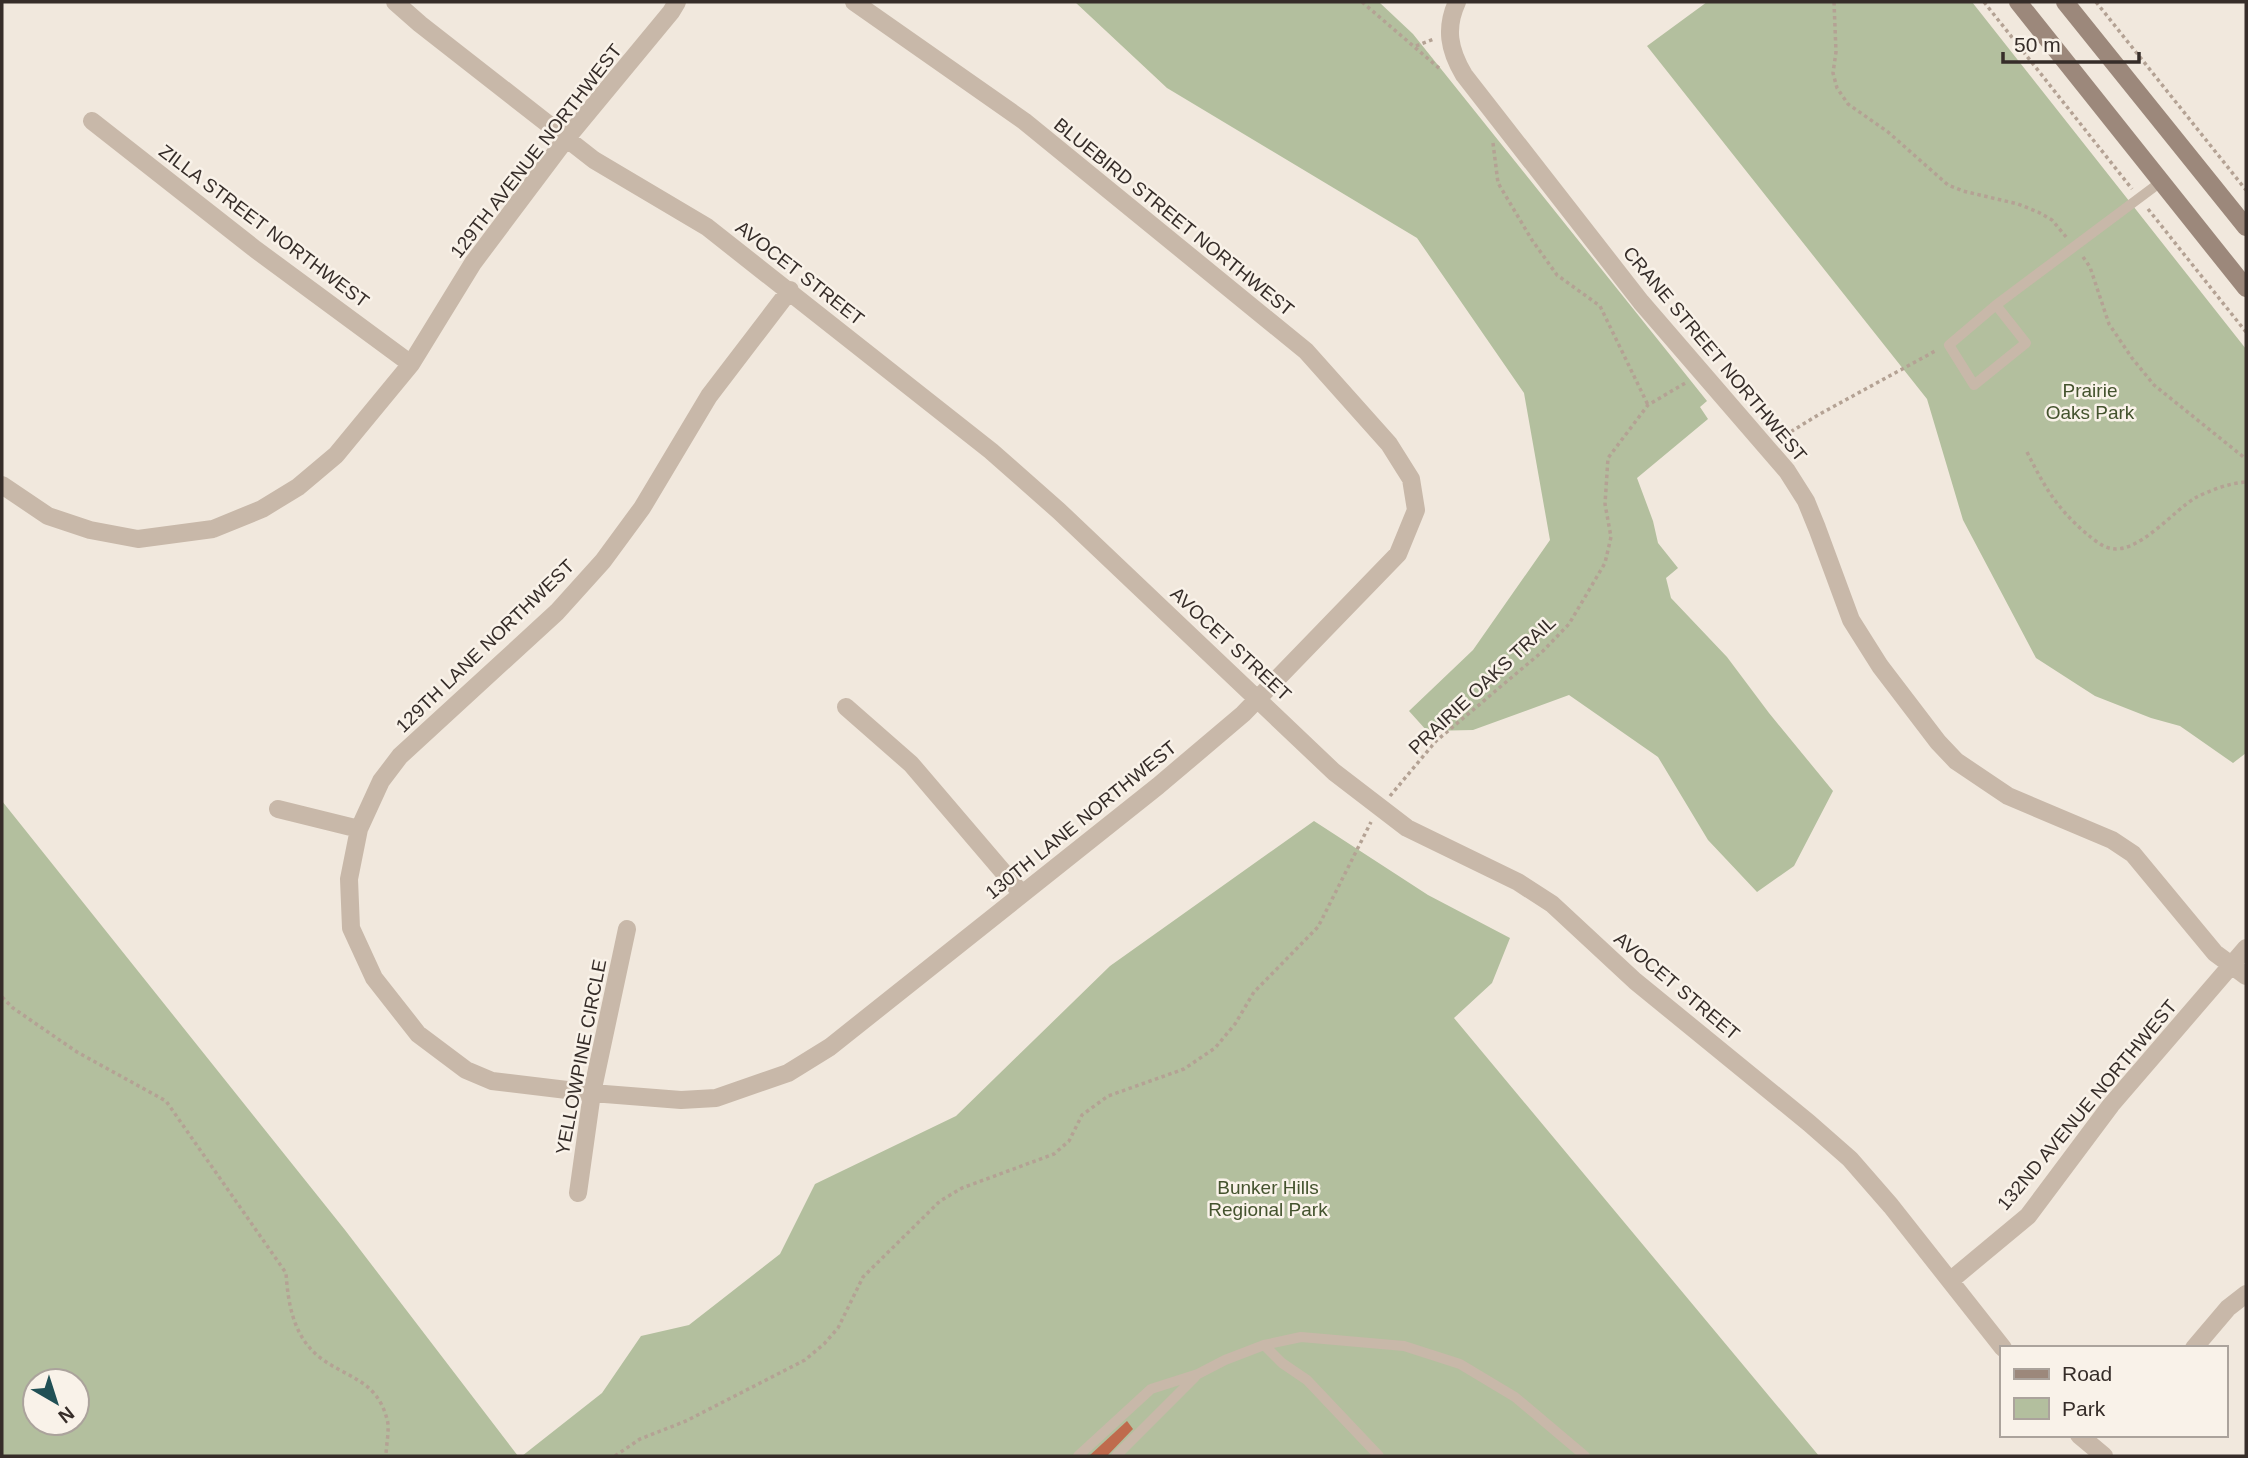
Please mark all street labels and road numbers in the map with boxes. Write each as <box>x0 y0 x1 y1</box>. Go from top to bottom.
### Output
street label: 129TH AVENUE NORTHWEST <box>446 40 626 262</box>
street label: BLUEBIRD STREET NORTHWEST <box>1050 114 1298 321</box>
street label: ZILLA STREET NORTHWEST <box>155 140 373 312</box>
street label: AVOCET STREET <box>732 217 868 330</box>
street label: CRANE STREET NORTHWEST <box>1619 242 1811 466</box>
street label: 129TH LANE NORTHWEST <box>392 555 579 737</box>
street label: AVOCET STREET <box>1167 583 1296 705</box>
street label: PRAIRIE OAKS TRAIL <box>1404 612 1560 758</box>
street label: 130TH LANE NORTHWEST <box>981 736 1181 903</box>
street label: AVOCET STREET <box>1610 928 1744 1045</box>
street label: YELLOWPINE CIRCLE <box>552 958 610 1156</box>
street label: 132ND AVENUE NORTHWEST <box>1993 996 2181 1214</box>

